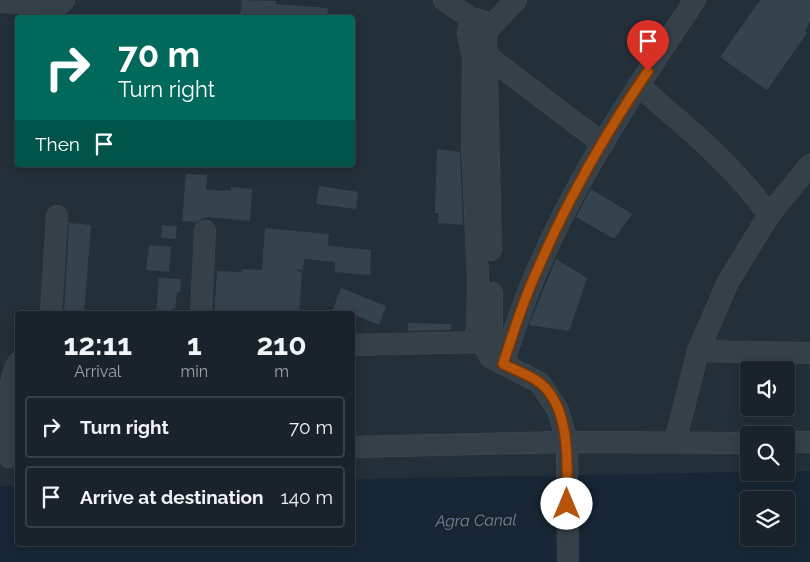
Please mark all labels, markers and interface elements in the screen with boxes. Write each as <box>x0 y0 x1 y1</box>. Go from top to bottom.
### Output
pin <box>627 20 669 71</box>
icon: arrive <box>634 27 662 55</box>
text: 70 m <box>118 34 200 75</box>
icon: right <box>35 35 100 100</box>
text: Turn right <box>118 76 215 102</box>
icon: arrive <box>90 130 118 158</box>
text: Then <box>35 133 80 155</box>
text: 12:11 <box>63 327 132 362</box>
text: 1 <box>187 327 202 362</box>
text: 210 <box>256 327 307 362</box>
map controls <box>740 361 795 546</box>
button: sound <box>740 361 795 416</box>
text: Arrival <box>74 362 121 381</box>
text: min <box>181 362 208 381</box>
text: m <box>274 362 289 381</box>
icon: right <box>37 413 65 441</box>
text: Turn right <box>80 416 169 438</box>
text: 70 m <box>289 416 333 438</box>
button: search <box>740 426 795 481</box>
position arrow <box>540 477 592 529</box>
icon: arrive <box>37 483 65 511</box>
text: Arrive at destination <box>80 486 264 508</box>
text: 140 m <box>281 486 333 508</box>
button: layers <box>740 491 795 546</box>
water label: Agra Canal <box>434 510 517 531</box>

